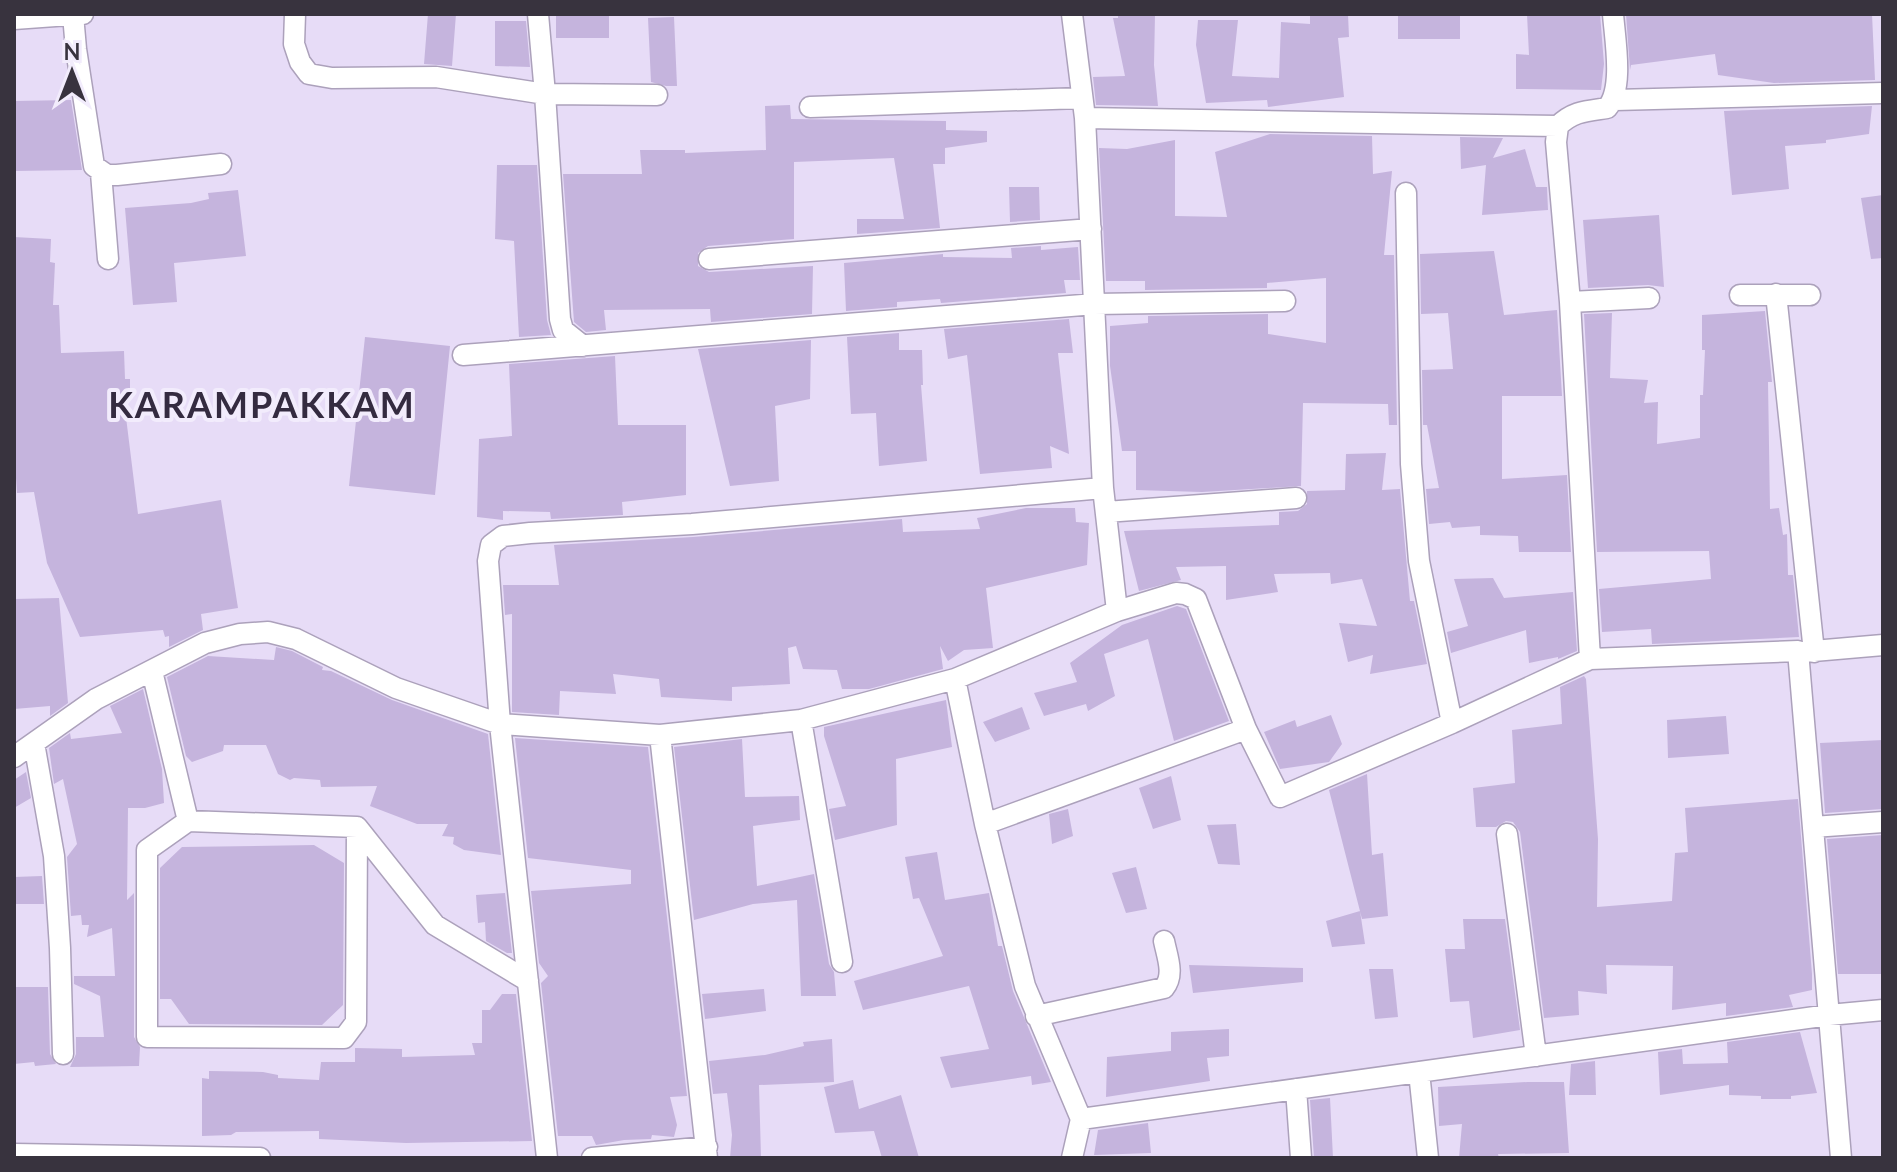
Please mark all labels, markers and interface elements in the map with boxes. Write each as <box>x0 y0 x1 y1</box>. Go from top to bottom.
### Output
north arrow <box>32 32 112 112</box>
text: N <box>64 38 80 65</box>
district label: KARAMPAKKAM <box>108 382 416 426</box>

